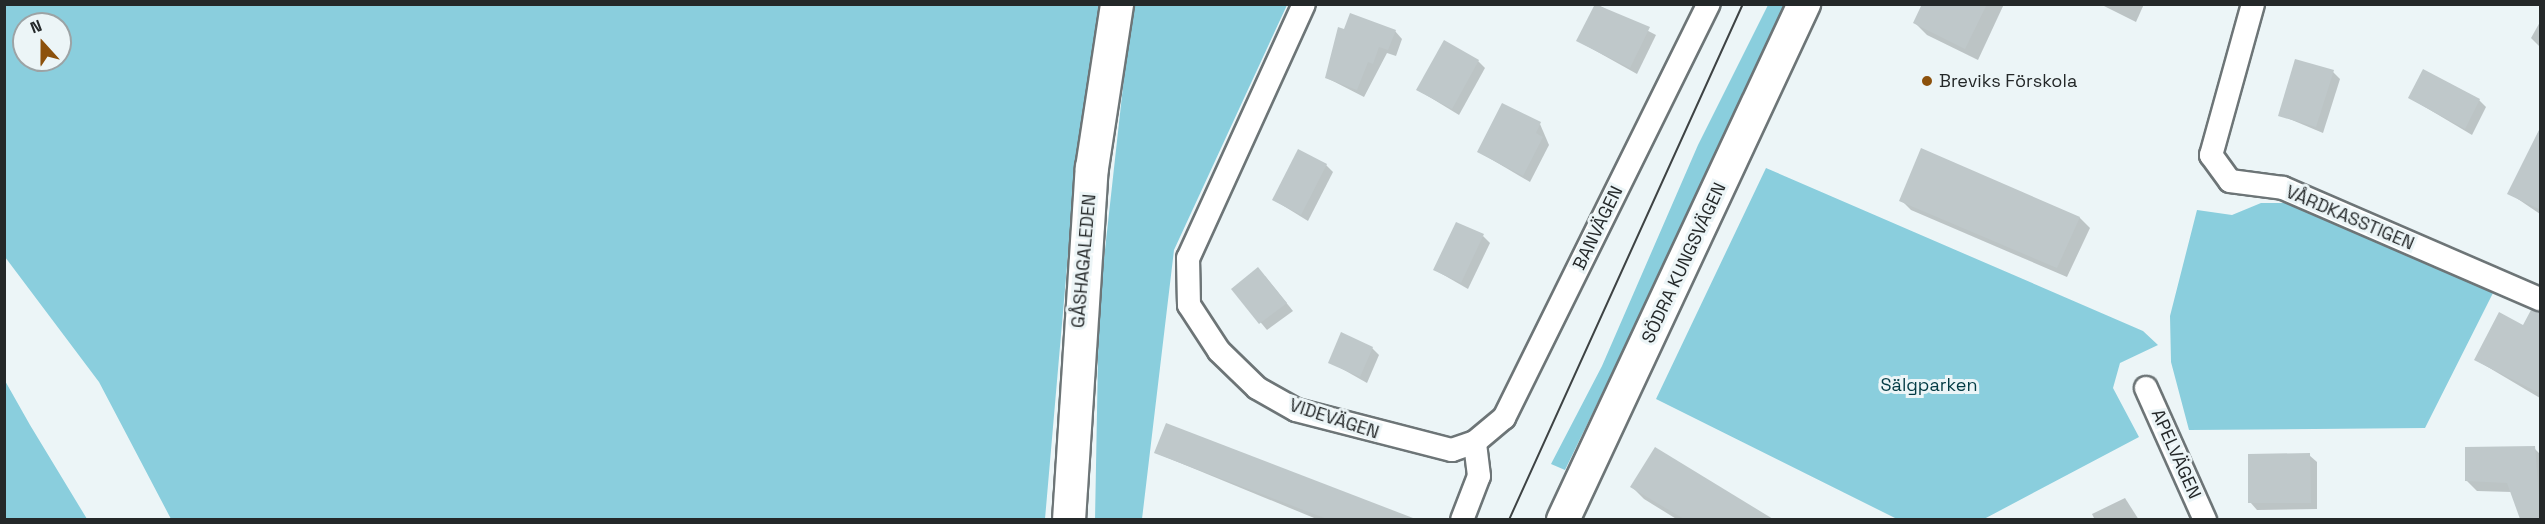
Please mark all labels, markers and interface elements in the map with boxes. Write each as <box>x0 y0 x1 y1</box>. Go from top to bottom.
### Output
north arrow <box>12 12 72 72</box>
text: N <box>27 15 45 38</box>
place label: Breviks Förskola <box>1939 70 2077 92</box>
marker: Breviks Förskola <box>1920 74 1934 88</box>
street label: SÖDRA KUNGSVÄGEN <box>1637 179 1731 347</box>
street label: VÅRDKASSTIGEN <box>2282 181 2418 255</box>
street label: BANVÄGEN <box>1568 183 1628 273</box>
street label: GÅSHAGALEDEN <box>1067 193 1101 329</box>
park label: Sälgparken <box>1881 374 1977 396</box>
street label: VIDEVÄGEN <box>1286 394 1382 444</box>
street label: APELVÄGEN <box>2147 406 2205 502</box>

